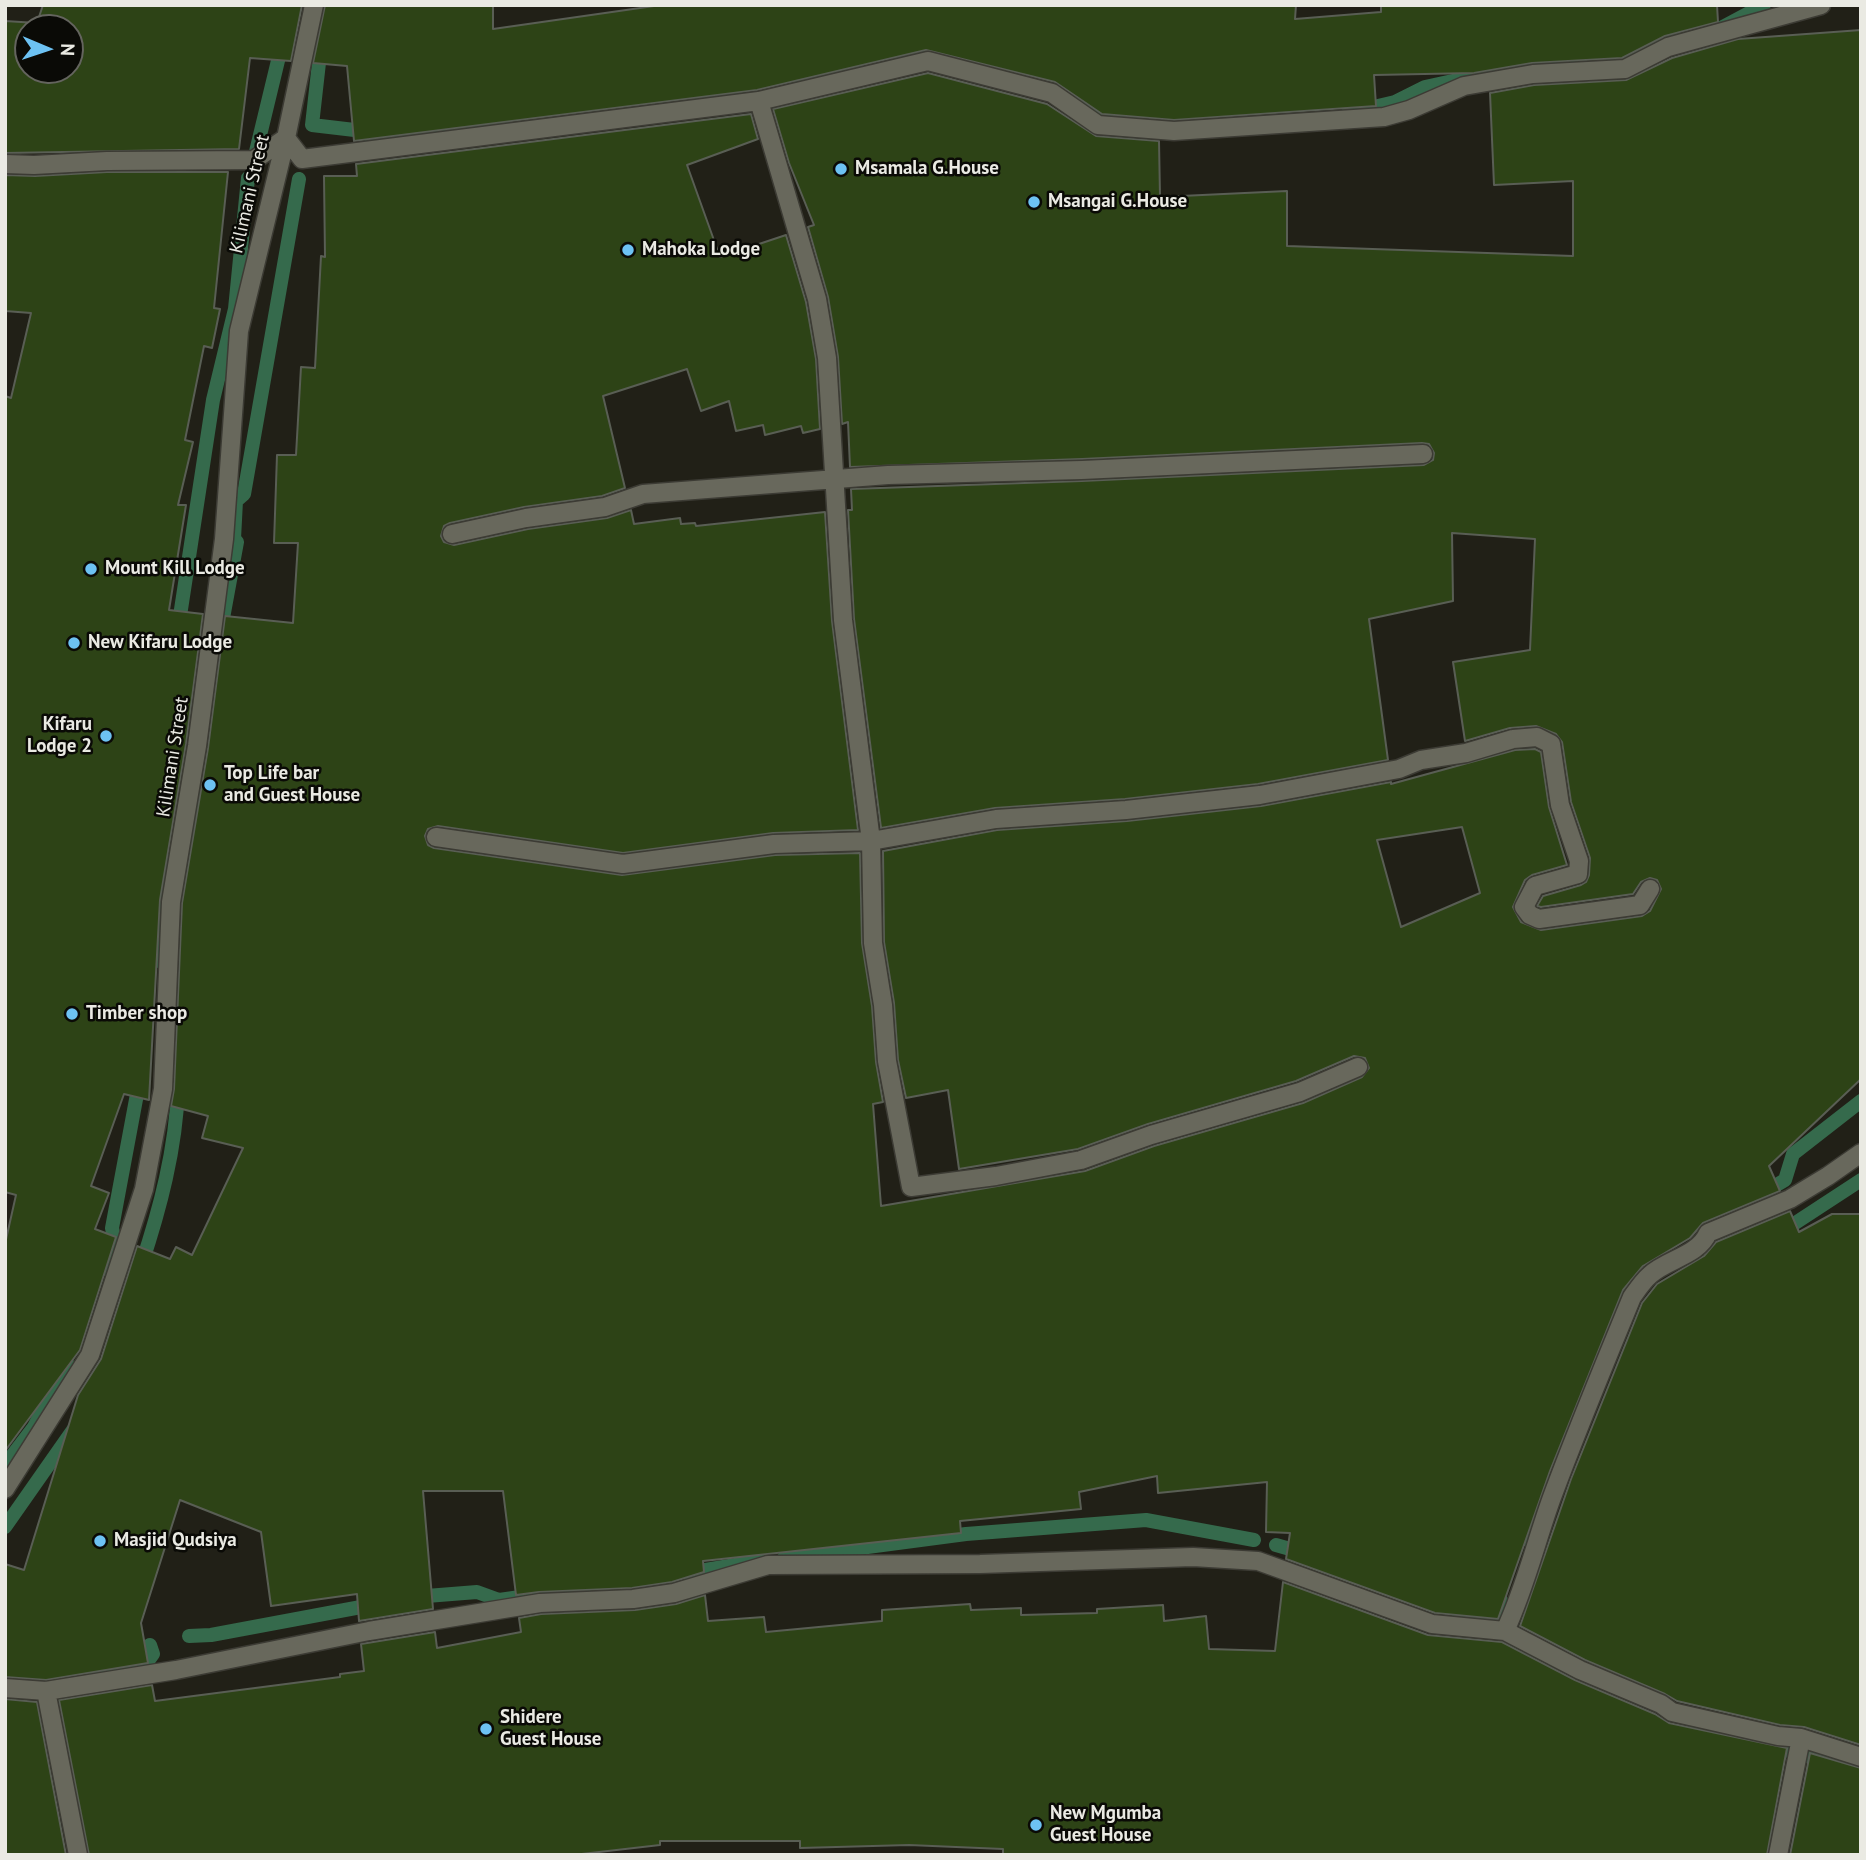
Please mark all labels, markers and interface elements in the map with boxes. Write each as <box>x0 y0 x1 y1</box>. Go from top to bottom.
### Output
north arrow <box>14 14 84 84</box>
text: N <box>56 43 80 56</box>
street label: Kilimani Street <box>225 132 275 256</box>
place label: Msamala G.House <box>855 158 999 180</box>
marker: Msamala G.House <box>833 161 849 177</box>
place label: Msangai G.House <box>1048 191 1187 213</box>
marker: Msangai G.House <box>1026 194 1042 210</box>
place label: Mahoka Lodge <box>642 239 760 261</box>
marker: Mahoka Lodge <box>620 242 636 258</box>
place label: Mount Kill Lodge <box>105 558 245 580</box>
marker: Mount Kill Lodge <box>83 561 99 577</box>
place label: New Kifaru Lodge <box>88 632 232 654</box>
marker: New Kifaru Lodge <box>66 635 82 651</box>
street label: Kilimani Street <box>152 695 194 819</box>
place label: Kifaru Lodge 2 <box>27 714 92 758</box>
marker: Kifaru Lodge 2 <box>98 728 114 744</box>
place label: Top Life bar and Guest House <box>224 763 360 807</box>
marker: Top Life bar and Guest House <box>202 777 218 793</box>
place label: Timber shop <box>86 1003 187 1025</box>
marker: Timber shop <box>64 1006 80 1022</box>
place label: Masjid Qudsiya <box>114 1530 237 1552</box>
marker: Masjid Qudsiya <box>92 1533 108 1549</box>
place label: Shidere Guest House <box>500 1707 601 1751</box>
marker: Shidere Guest House <box>478 1721 494 1737</box>
place label: New Mgumba Guest House <box>1050 1803 1161 1847</box>
marker: New Mgumba Guest House <box>1028 1817 1044 1833</box>

